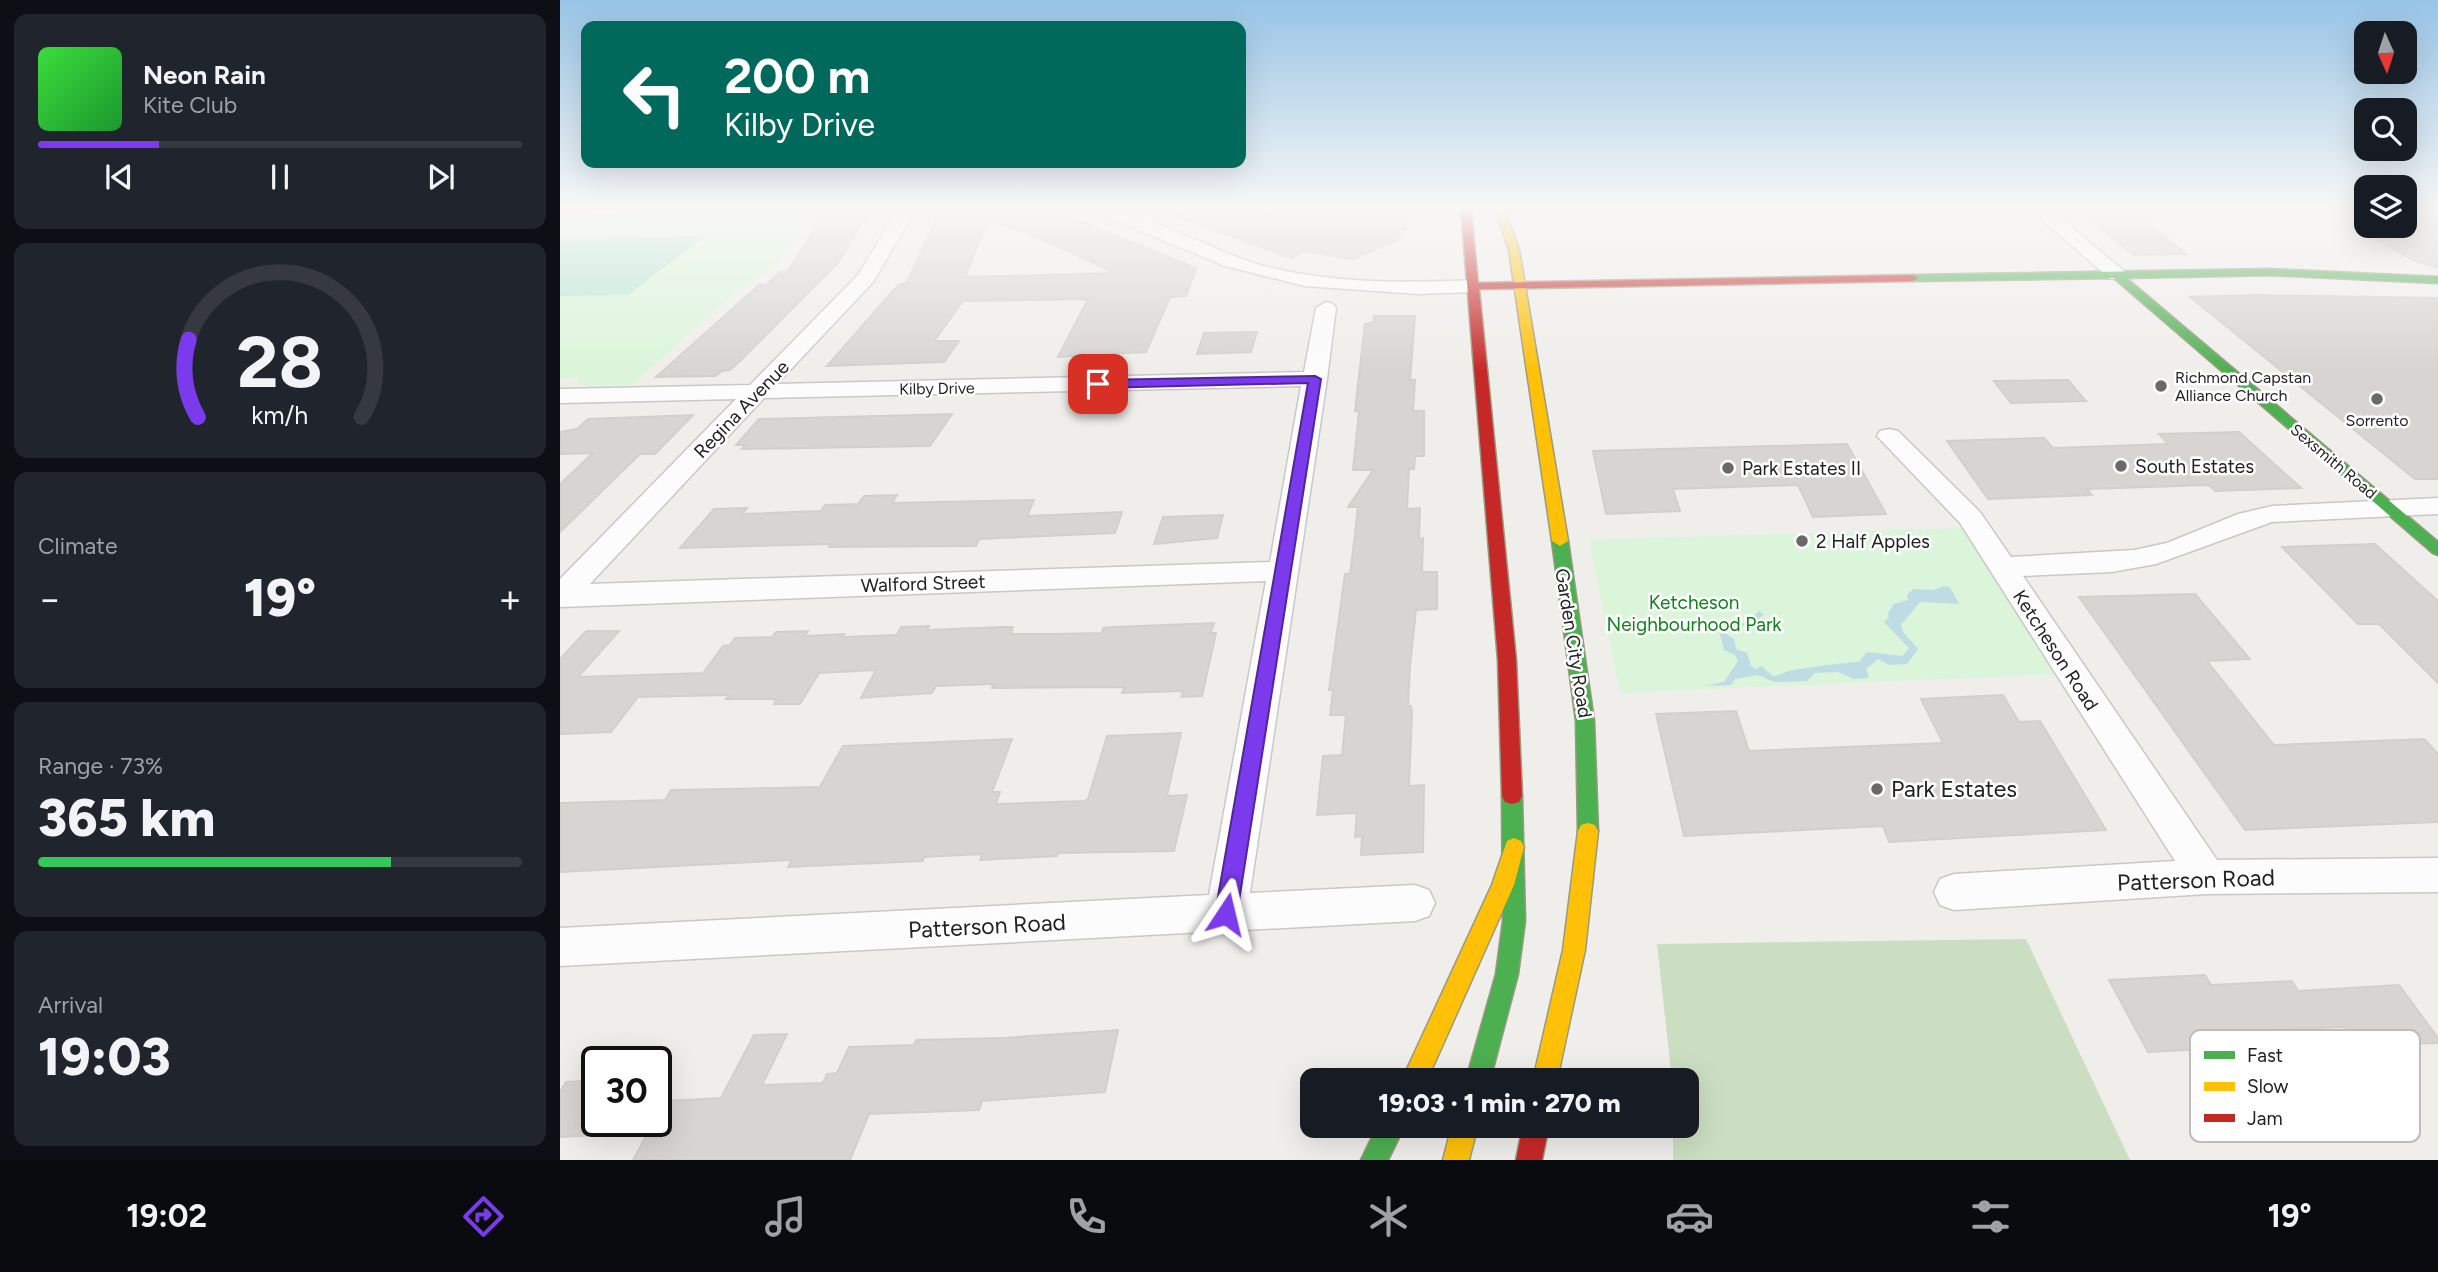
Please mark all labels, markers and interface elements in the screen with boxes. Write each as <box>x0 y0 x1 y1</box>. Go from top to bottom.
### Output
north arrow <box>2354 21 2417 84</box>
map controls <box>2354 21 2417 238</box>
text: 200 m <box>724 46 870 105</box>
icon: left <box>609 49 700 140</box>
text: Neon Rain <box>143 59 266 91</box>
text: Kite Club <box>143 91 237 119</box>
button: search <box>2354 98 2417 161</box>
text: Kilby Drive <box>724 106 875 144</box>
icon: previous <box>100 158 138 196</box>
icon: pause <box>261 158 299 196</box>
icon: next <box>422 158 460 196</box>
button: layers <box>2354 175 2417 238</box>
text: 28 <box>237 318 323 405</box>
pin <box>1068 354 1128 414</box>
street label: Regina Avenue <box>689 356 794 463</box>
icon: arrive <box>1079 365 1117 403</box>
place label: Richmond Capstan Alliance Church <box>2175 368 2311 405</box>
street label: Kilby Drive <box>899 378 975 399</box>
marker: Richmond Capstan Alliance Church <box>2153 378 2169 394</box>
marker: Sorrento <box>2369 391 2385 407</box>
text: km/h <box>251 400 309 430</box>
place label: Sorrento <box>2346 411 2408 430</box>
street label: Sexsmith Road <box>2287 420 2381 503</box>
place label: South Estates <box>2135 455 2254 478</box>
place label: Park Estates II <box>1742 457 1861 480</box>
marker: South Estates <box>2113 458 2129 474</box>
marker: Park Estates II <box>1720 460 1736 476</box>
place label: 2 Half Apples <box>1816 530 1930 553</box>
text: Climate <box>38 532 117 560</box>
marker: 2 Half Apples <box>1794 533 1810 549</box>
text: 19° <box>244 567 316 629</box>
street label: Garden City Road <box>1550 567 1597 719</box>
street label: Walford Street <box>860 570 986 597</box>
text: − <box>38 576 62 622</box>
text: + <box>498 576 522 622</box>
street label: Ketcheson Road <box>2008 586 2103 715</box>
park label: Ketcheson Neighbourhood Park <box>1606 591 1782 636</box>
text: Range · 73% <box>38 752 163 780</box>
place label: Park Estates <box>1891 775 2017 803</box>
marker: Park Estates <box>1869 781 1885 797</box>
text: 365 km <box>38 787 215 849</box>
street label: Patterson Road <box>2117 863 2275 897</box>
position arrow <box>1189 877 1263 951</box>
street label: Patterson Road <box>907 908 1067 944</box>
text: Arrival <box>38 991 103 1019</box>
text: 19:03 <box>38 1026 171 1088</box>
legend <box>2190 1030 2420 1142</box>
text: Fast <box>2247 1044 2283 1067</box>
speed limit sign: 30 <box>581 1046 672 1137</box>
text: Slow <box>2247 1075 2289 1098</box>
text: 19:03 · 1 min · 270 m <box>1378 1087 1621 1119</box>
text: Jam <box>2247 1107 2283 1130</box>
icon: directions <box>459 1192 508 1241</box>
icon: music <box>761 1192 810 1241</box>
icon: phone <box>1062 1192 1111 1241</box>
icon: climate <box>1364 1192 1413 1241</box>
icon: car <box>1665 1192 1714 1241</box>
icon: filters <box>1966 1192 2015 1241</box>
text: 19:02 <box>126 1197 207 1235</box>
text: 19° <box>2268 1197 2312 1235</box>

